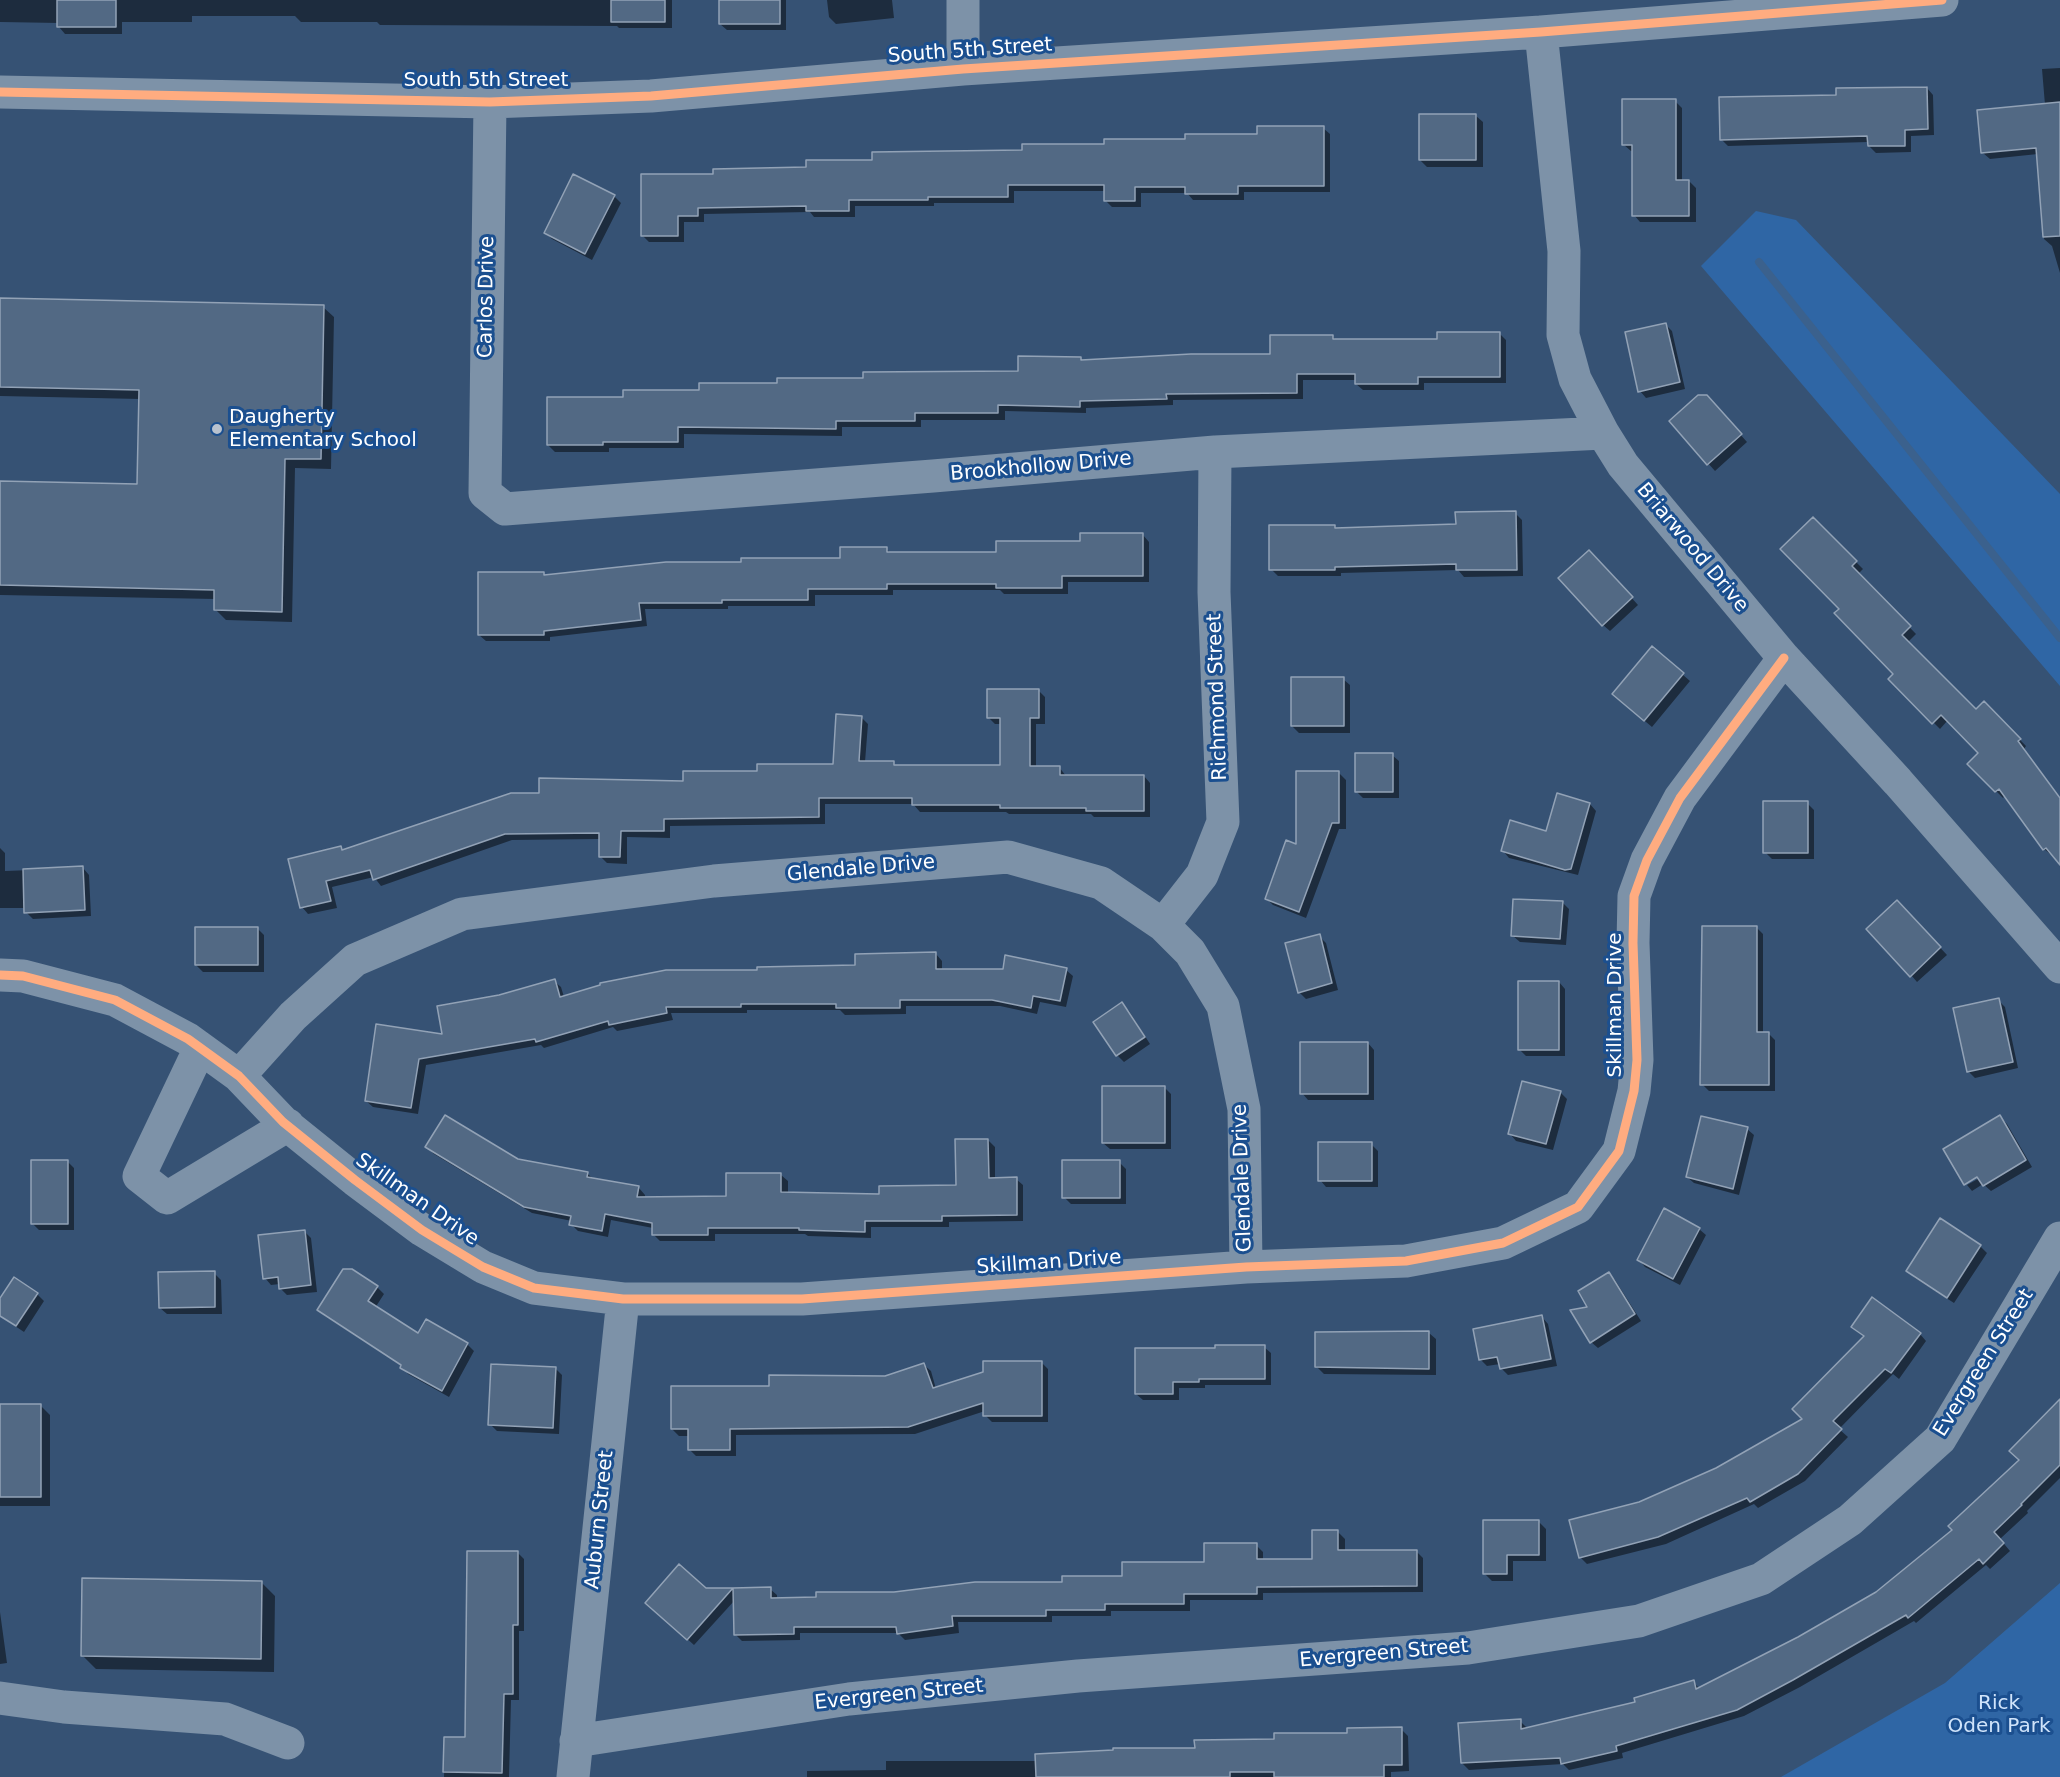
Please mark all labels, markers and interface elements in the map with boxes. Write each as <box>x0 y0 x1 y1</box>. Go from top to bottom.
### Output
street label: South 5th Street <box>887 33 1053 69</box>
street label: South 5th Street <box>404 69 568 93</box>
street label: Carlos Drive <box>474 236 500 358</box>
place label: Daugherty Elementary School <box>229 406 417 453</box>
marker: Daugherty Elementary School <box>210 422 224 436</box>
street label: Brookhollow Drive <box>949 447 1133 487</box>
street label: Briarwood Drive <box>1631 479 1753 617</box>
street label: Richmond Street <box>1203 613 1233 781</box>
street label: Glendale Drive <box>786 851 936 887</box>
street label: Skillman Drive <box>1604 932 1628 1078</box>
street label: Glendale Drive <box>1228 1103 1258 1253</box>
street label: Skillman Drive <box>351 1149 483 1251</box>
street label: Skillman Drive <box>976 1246 1122 1280</box>
street label: Evergreen Street <box>1929 1285 2039 1441</box>
street label: Auburn Street <box>581 1449 619 1591</box>
street label: Evergreen Street <box>1299 1635 1469 1673</box>
street label: Evergreen Street <box>813 1674 985 1716</box>
park label: Rick Oden Park <box>1948 1692 2050 1739</box>

